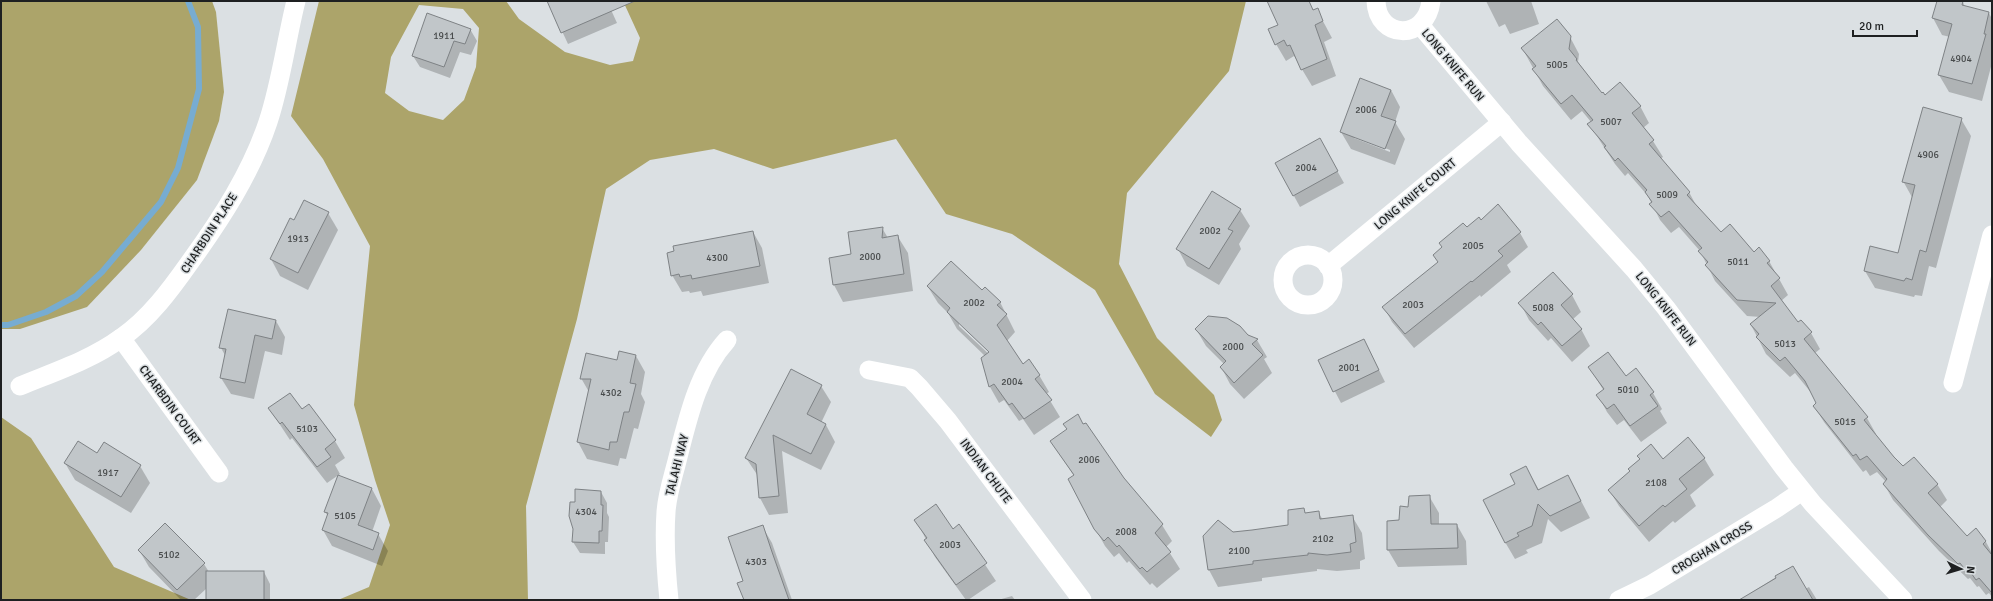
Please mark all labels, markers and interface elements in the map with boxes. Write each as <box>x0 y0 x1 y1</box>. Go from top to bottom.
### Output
scale bar <box>1853 12 1917 38</box>
text: 20 m <box>1859 19 1884 34</box>
street label: LONG KNIFE RUN <box>1418 26 1487 105</box>
house number: 1911 <box>433 30 455 42</box>
house number: 4904 <box>1950 53 1972 65</box>
house number: 5005 <box>1546 59 1568 71</box>
house number: 2006 <box>1355 104 1377 116</box>
house number: 5007 <box>1600 116 1622 128</box>
house number: 4906 <box>1917 149 1939 161</box>
street label: LONG KNIFE COURT <box>1371 156 1460 233</box>
house number: 2004 <box>1295 162 1317 174</box>
house number: 5009 <box>1656 189 1678 201</box>
street label: CHARBDIN PLACE <box>178 190 241 277</box>
house number: 2002 <box>1199 225 1221 237</box>
house number: 1913 <box>287 233 309 245</box>
house number: 2005 <box>1462 240 1484 252</box>
house number: 2000 <box>859 251 881 263</box>
house number: 4300 <box>706 252 728 264</box>
house number: 5011 <box>1727 256 1749 268</box>
street label: LONG KNIFE RUN <box>1632 269 1699 349</box>
house number: 2002 <box>963 297 985 309</box>
house number: 2003 <box>1402 299 1424 311</box>
house number: 5008 <box>1532 302 1554 314</box>
house number: 5013 <box>1774 338 1796 350</box>
house number: 2000 <box>1222 341 1244 353</box>
street label: CHARBDIN COURT <box>136 362 204 448</box>
house number: 2001 <box>1338 362 1360 374</box>
house number: 2004 <box>1001 376 1023 388</box>
house number: 5010 <box>1617 384 1639 396</box>
house number: 4302 <box>600 387 622 399</box>
house number: 5015 <box>1834 416 1856 428</box>
house number: 5103 <box>296 423 318 435</box>
street label: TALAHI WAY <box>663 433 692 497</box>
street label: INDIAN CHUTE <box>956 436 1015 507</box>
house number: 2006 <box>1078 454 1100 466</box>
house number: 1917 <box>97 467 119 479</box>
house number: 2108 <box>1645 477 1667 489</box>
house number: 4304 <box>575 506 597 518</box>
house number: 5105 <box>334 510 356 522</box>
street label: CROGHAN CROSS <box>1669 518 1756 578</box>
house number: 2008 <box>1115 526 1137 538</box>
house number: 2102 <box>1312 533 1334 545</box>
house number: 2003 <box>939 539 961 551</box>
house number: 2100 <box>1228 545 1250 557</box>
house number: 5102 <box>158 549 180 561</box>
north arrow <box>1941 549 1981 589</box>
house number: 4303 <box>745 556 767 568</box>
text: N <box>1964 565 1977 574</box>

